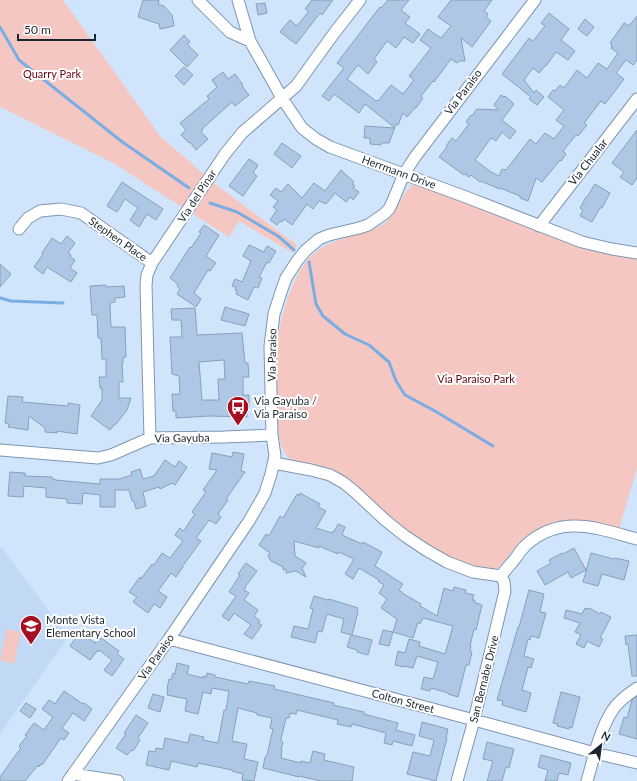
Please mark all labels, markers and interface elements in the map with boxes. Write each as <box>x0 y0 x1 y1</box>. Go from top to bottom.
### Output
scale bar <box>18 16 95 42</box>
text: 50 m <box>24 22 51 37</box>
park label: Quarry Park <box>23 67 81 80</box>
street label: Via Paraiso <box>441 67 484 117</box>
street label: Via Chualar <box>565 136 610 188</box>
street label: Herrmann Drive <box>360 152 438 191</box>
street label: Via del Pinar <box>175 167 219 225</box>
street label: Stephen Place <box>87 214 150 264</box>
street label: Via Paraiso <box>265 328 278 382</box>
park label: Via Paraiso Park <box>437 372 515 385</box>
bus stop icon: Via Gayuba / Via Paraiso <box>225 394 251 427</box>
place label: Via Gayuba / Via Paraiso <box>254 394 317 420</box>
street label: Via Gayuba <box>154 431 210 444</box>
school or university icon: Monte Vista Elementary School <box>18 613 44 646</box>
place label: Monte Vista Elementary School <box>46 613 136 639</box>
street label: Via Paraiso <box>135 631 176 682</box>
street label: San Bernabe Drive <box>466 634 501 724</box>
street label: Colton Street <box>370 686 436 715</box>
north arrow <box>581 725 621 765</box>
text: N <box>599 728 613 744</box>

